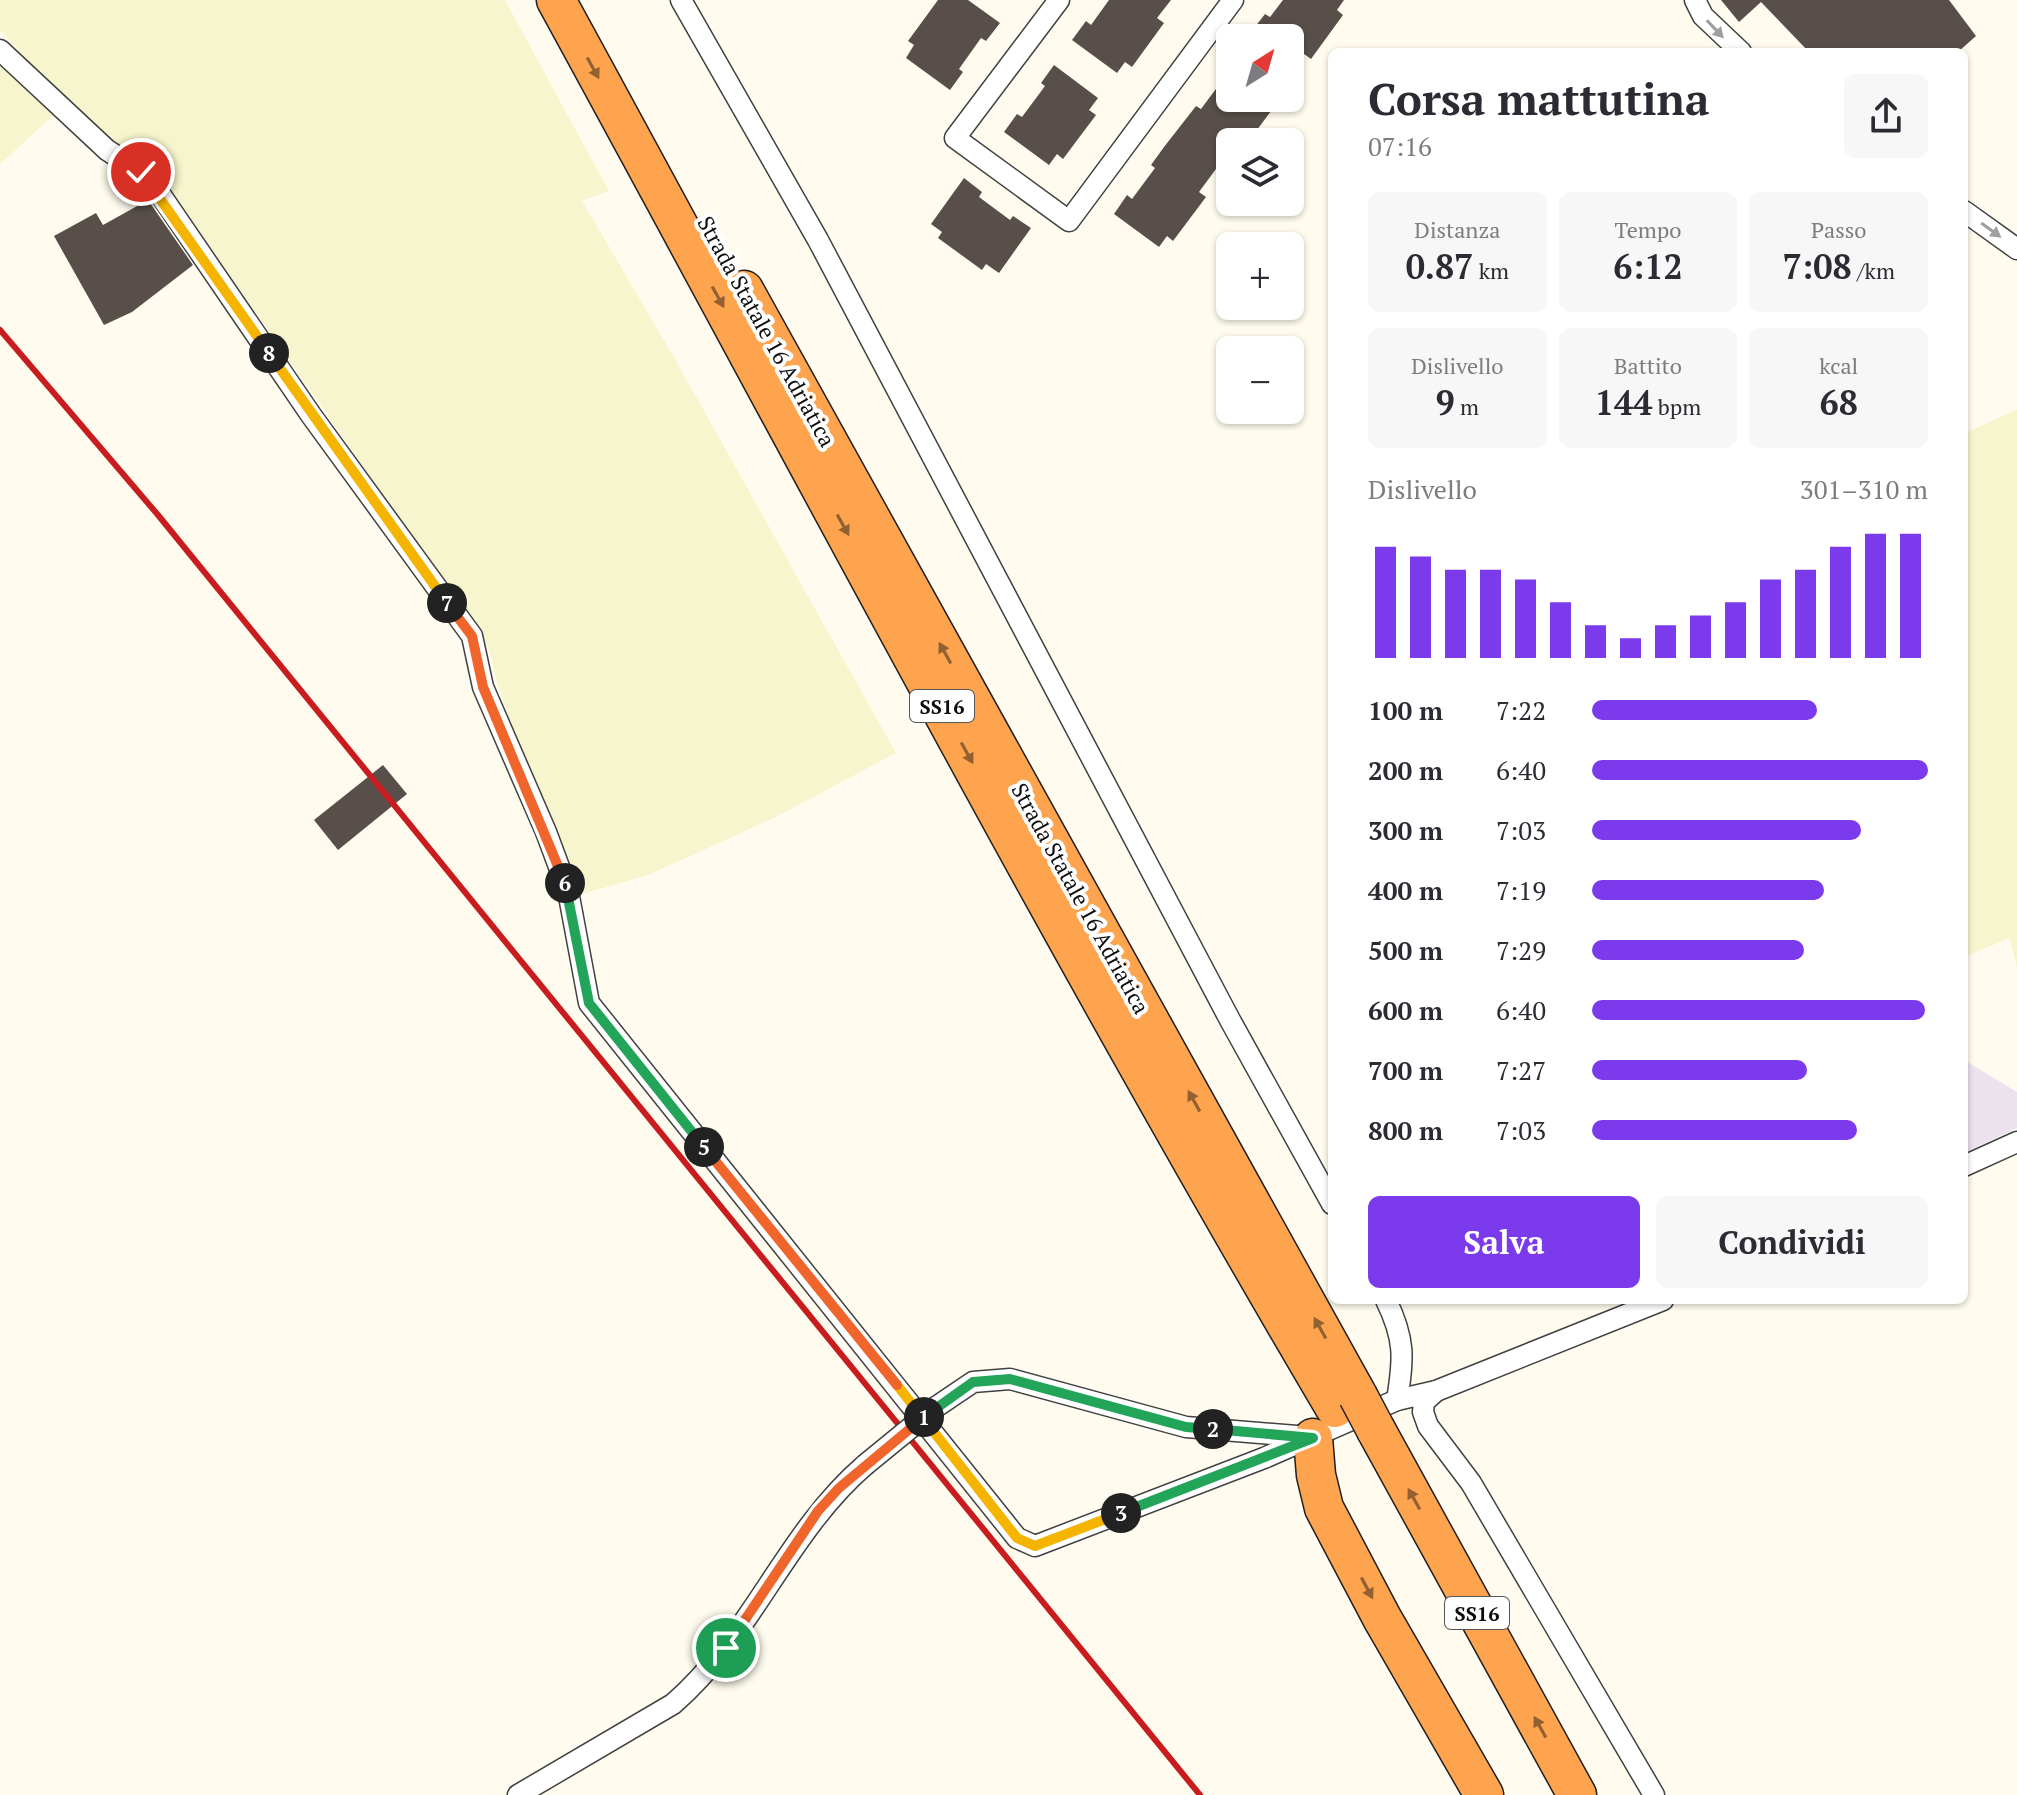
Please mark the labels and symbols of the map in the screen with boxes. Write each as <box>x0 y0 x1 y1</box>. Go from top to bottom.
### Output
one-way arrow <box>1705 19 1723 38</box>
north arrow <box>1216 24 1304 112</box>
one-way arrow <box>586 57 600 80</box>
pin <box>107 138 175 206</box>
street label: Strada Statale 16 Adriatica <box>691 210 843 452</box>
one-way arrow <box>1980 222 2001 237</box>
one-way arrow <box>711 285 725 308</box>
pin: 8 <box>249 333 289 373</box>
one-way arrow <box>836 513 849 536</box>
pin: 7 <box>427 583 467 623</box>
one-way arrow <box>938 642 952 664</box>
road number: SS16 <box>910 690 974 722</box>
one-way arrow <box>960 742 974 764</box>
street label: Strada Statale 16 Adriatica <box>1005 777 1157 1019</box>
pin: 6 <box>545 863 585 903</box>
one-way arrow <box>1187 1089 1200 1112</box>
pin: 5 <box>684 1127 724 1167</box>
one-way arrow <box>1313 1317 1327 1339</box>
pin: 1 <box>904 1397 944 1437</box>
pin: 2 <box>1193 1409 1233 1449</box>
one-way arrow <box>1408 1488 1422 1510</box>
pin: 3 <box>1101 1493 1141 1533</box>
one-way arrow <box>1360 1577 1373 1600</box>
road number: SS16 <box>1445 1597 1509 1629</box>
pin <box>692 1614 760 1682</box>
one-way arrow <box>1533 1715 1547 1738</box>

